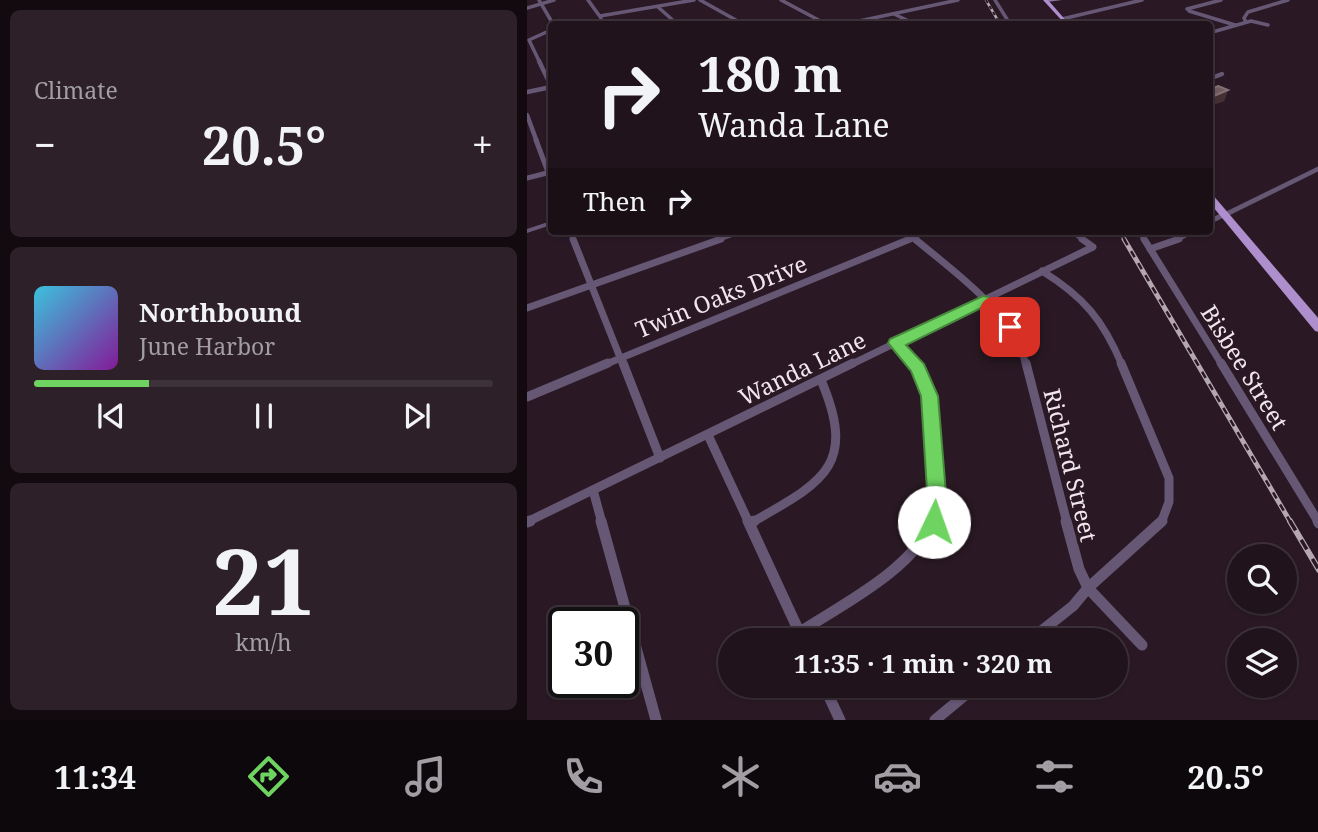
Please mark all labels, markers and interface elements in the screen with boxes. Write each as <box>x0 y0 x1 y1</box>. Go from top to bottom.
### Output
text: 180 m <box>698 40 842 106</box>
icon: right <box>583 49 674 140</box>
text: Climate <box>34 74 118 106</box>
text: Wanda Lane <box>698 103 890 146</box>
text: 20.5° <box>202 109 326 180</box>
text: − <box>34 118 56 170</box>
text: + <box>472 118 493 170</box>
icon: right <box>660 182 698 220</box>
text: Then <box>583 183 646 219</box>
street label: Twin Oaks Drive <box>630 247 812 345</box>
text: Northbound <box>139 294 301 330</box>
pin <box>980 297 1040 357</box>
street label: Bisbee Street <box>1194 298 1296 436</box>
icon: arrive <box>991 308 1029 346</box>
street label: Wanda Lane <box>733 323 871 413</box>
text: June Harbor <box>139 330 275 362</box>
street label: Richard Street <box>1037 385 1105 545</box>
icon: previous <box>92 397 130 435</box>
icon: pause <box>245 397 283 435</box>
icon: next <box>398 397 436 435</box>
position arrow <box>897 485 971 559</box>
text: 21 <box>212 518 315 642</box>
map controls <box>1227 544 1297 698</box>
button: search <box>1227 544 1297 614</box>
speed limit sign: 30 <box>548 607 639 698</box>
text: km/h <box>235 626 292 658</box>
button: layers <box>1227 628 1297 698</box>
text: 11:35 · 1 min · 320 m <box>793 645 1053 681</box>
icon: directions <box>244 752 293 801</box>
icon: music <box>401 752 450 801</box>
icon: phone <box>559 752 608 801</box>
icon: climate <box>716 752 765 801</box>
icon: car <box>873 752 922 801</box>
icon: filters <box>1030 752 1079 801</box>
text: 11:34 <box>54 755 136 798</box>
text: 20.5° <box>1187 755 1264 798</box>

